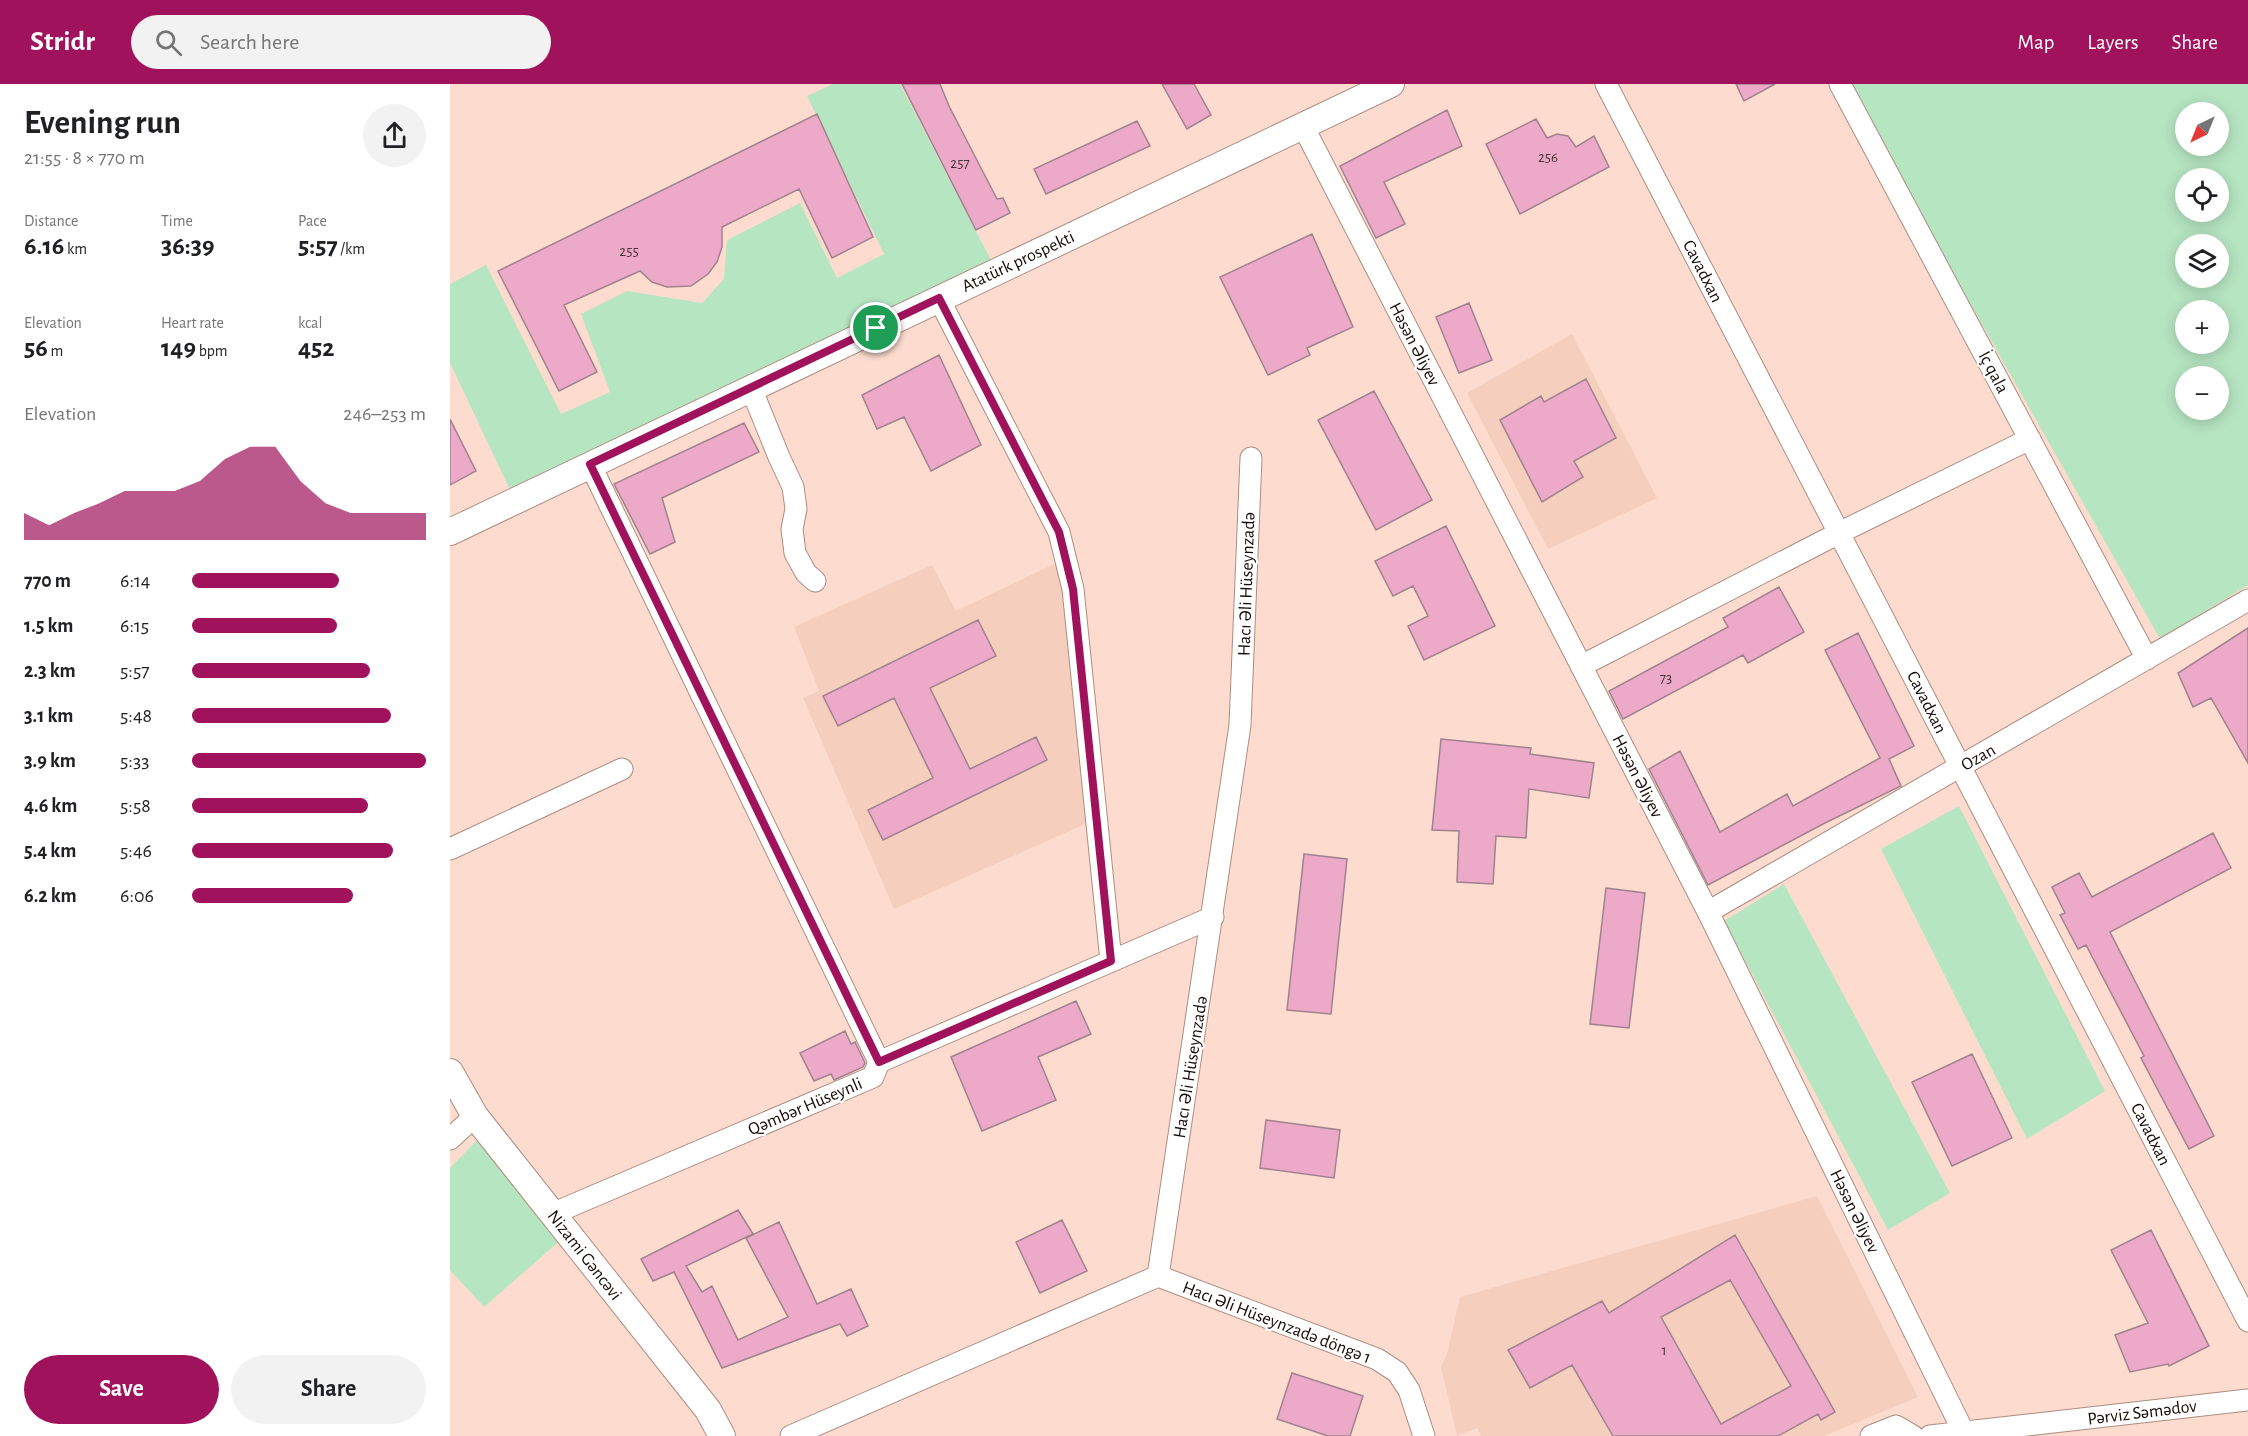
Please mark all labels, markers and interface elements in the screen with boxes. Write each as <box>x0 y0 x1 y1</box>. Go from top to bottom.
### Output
search box <box>131 15 551 69</box>
icon: search <box>152 26 185 59</box>
text: Stridr <box>30 28 95 56</box>
text: Search here <box>200 31 299 53</box>
text: Map <box>2018 32 2054 53</box>
text: Layers <box>2087 32 2138 53</box>
text: Share <box>2171 32 2218 53</box>
north arrow <box>2175 102 2229 156</box>
map controls <box>2175 102 2229 420</box>
button: share <box>363 104 426 167</box>
text: Evening run <box>24 107 181 140</box>
text: 21:55 · 8 × 770 m <box>24 148 145 168</box>
house number: 256 <box>1538 150 1558 165</box>
house number: 257 <box>950 156 970 171</box>
button: locate <box>2175 168 2229 222</box>
text: Distance <box>24 213 78 229</box>
text: Time <box>161 213 193 229</box>
text: Pace <box>298 213 327 229</box>
street label: Atatürk prospekti <box>959 228 1077 296</box>
text: 6.16 <box>24 233 64 259</box>
text: 36:39 <box>161 233 214 259</box>
text: 5:57 <box>298 233 338 259</box>
button: layers <box>2175 234 2229 288</box>
street label: Cavadxan <box>1679 237 1725 306</box>
text: km <box>64 241 87 257</box>
text: /km <box>338 241 365 257</box>
house number: 255 <box>619 244 639 259</box>
street label: Həsən Əliyev <box>1386 300 1443 389</box>
button: + <box>2175 300 2229 354</box>
pin <box>850 302 901 353</box>
icon: arrive <box>859 311 892 344</box>
text: Elevation <box>24 315 82 331</box>
text: Heart rate <box>161 315 224 331</box>
text: kcal <box>298 315 322 331</box>
text: 56 <box>24 335 48 361</box>
text: 149 <box>161 335 196 361</box>
text: 452 <box>298 335 335 361</box>
text: m <box>48 343 63 359</box>
text: bpm <box>196 343 228 359</box>
street label: İç qala <box>1975 348 2013 396</box>
button: − <box>2175 366 2229 420</box>
text: Elevation <box>24 404 96 424</box>
text: 246–253 m <box>343 404 426 424</box>
street label: Hacı Əli Hüseynzadə <box>1235 512 1259 656</box>
text: 770 m <box>24 571 71 591</box>
text: 6:14 <box>120 571 150 591</box>
text: 1.5 km <box>24 616 73 636</box>
text: 6:15 <box>120 616 149 636</box>
text: 2.3 km <box>24 661 76 681</box>
text: 5:57 <box>120 661 150 681</box>
street label: Cavadxan <box>1903 668 1949 737</box>
house number: 73 <box>1660 671 1672 686</box>
text: 3.1 km <box>24 706 73 726</box>
text: 5:48 <box>120 706 152 726</box>
street label: Həsən Əliyev <box>1609 732 1666 821</box>
street label: Ozan <box>1958 741 1999 775</box>
text: 3.9 km <box>24 751 76 771</box>
text: 5:33 <box>120 751 149 771</box>
text: 4.6 km <box>24 796 77 816</box>
text: 5:58 <box>120 796 151 816</box>
text: 5.4 km <box>24 841 76 861</box>
text: 5:46 <box>120 841 152 861</box>
text: 6.2 km <box>24 886 77 906</box>
text: 6:06 <box>120 886 154 906</box>
street label: Hacı Əli Hüseynzadə <box>1171 995 1211 1140</box>
street label: Qəmbər Hüseynli <box>746 1075 865 1139</box>
street label: Cavadxan <box>2127 1100 2173 1169</box>
street label: Həsən Əliyev <box>1826 1167 1882 1256</box>
street label: Nizami Gəncəvi <box>544 1207 625 1304</box>
street label: Hacı Əli Hüseynzadə döngə 1 <box>1180 1279 1373 1367</box>
house number: 1 <box>1661 1343 1667 1358</box>
button: Save <box>24 1355 219 1424</box>
button: Share <box>231 1355 426 1424</box>
street label: Pərviz Səmədov <box>2086 1397 2198 1429</box>

